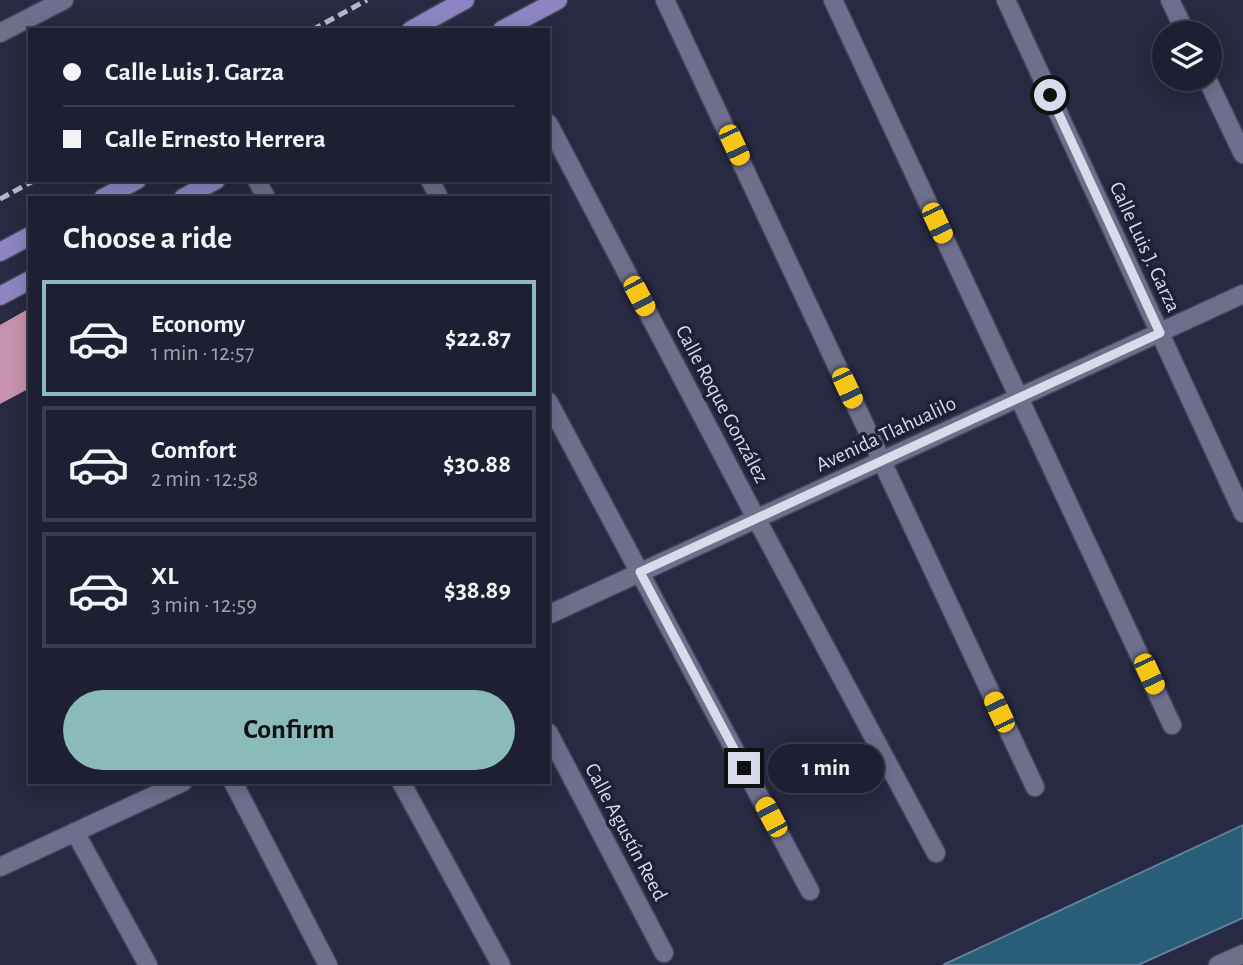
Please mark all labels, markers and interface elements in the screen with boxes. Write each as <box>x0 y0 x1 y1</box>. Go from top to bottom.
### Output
map controls <box>1152 21 1222 91</box>
button: layers <box>1152 21 1222 91</box>
text: Calle Luis J. Garza <box>105 59 284 85</box>
route start <box>1034 79 1066 111</box>
car <box>716 122 753 168</box>
text: Calle Ernesto Herrera <box>105 126 326 152</box>
street label: Calle Luis J. Garza <box>1106 179 1184 316</box>
car <box>919 200 956 246</box>
text: Choose a ride <box>63 222 232 254</box>
car <box>620 273 659 319</box>
icon: car <box>67 307 130 370</box>
text: Economy <box>151 311 245 337</box>
street label: Calle Roque González <box>672 322 772 486</box>
text: $22.87 <box>445 325 511 351</box>
text: 1 min · 12:57 <box>151 342 254 365</box>
car <box>829 365 866 411</box>
street label: Avenida Tlahualilo <box>813 392 959 476</box>
icon: car <box>67 433 130 496</box>
text: Comfort <box>151 437 236 463</box>
text: $30.88 <box>443 451 511 477</box>
text: 2 min · 12:58 <box>151 468 258 491</box>
icon: car <box>67 559 130 622</box>
text: XL <box>151 563 178 589</box>
text: $38.89 <box>444 577 511 603</box>
text: 3 min · 12:59 <box>151 594 257 617</box>
car <box>1131 651 1168 697</box>
car <box>981 689 1018 735</box>
button: Confirm <box>63 690 515 770</box>
callout: 1 min <box>768 744 884 792</box>
route end <box>728 752 760 784</box>
text: 1 min <box>802 757 850 780</box>
street label: Calle Agustín Reed <box>581 760 671 904</box>
car <box>752 794 791 840</box>

